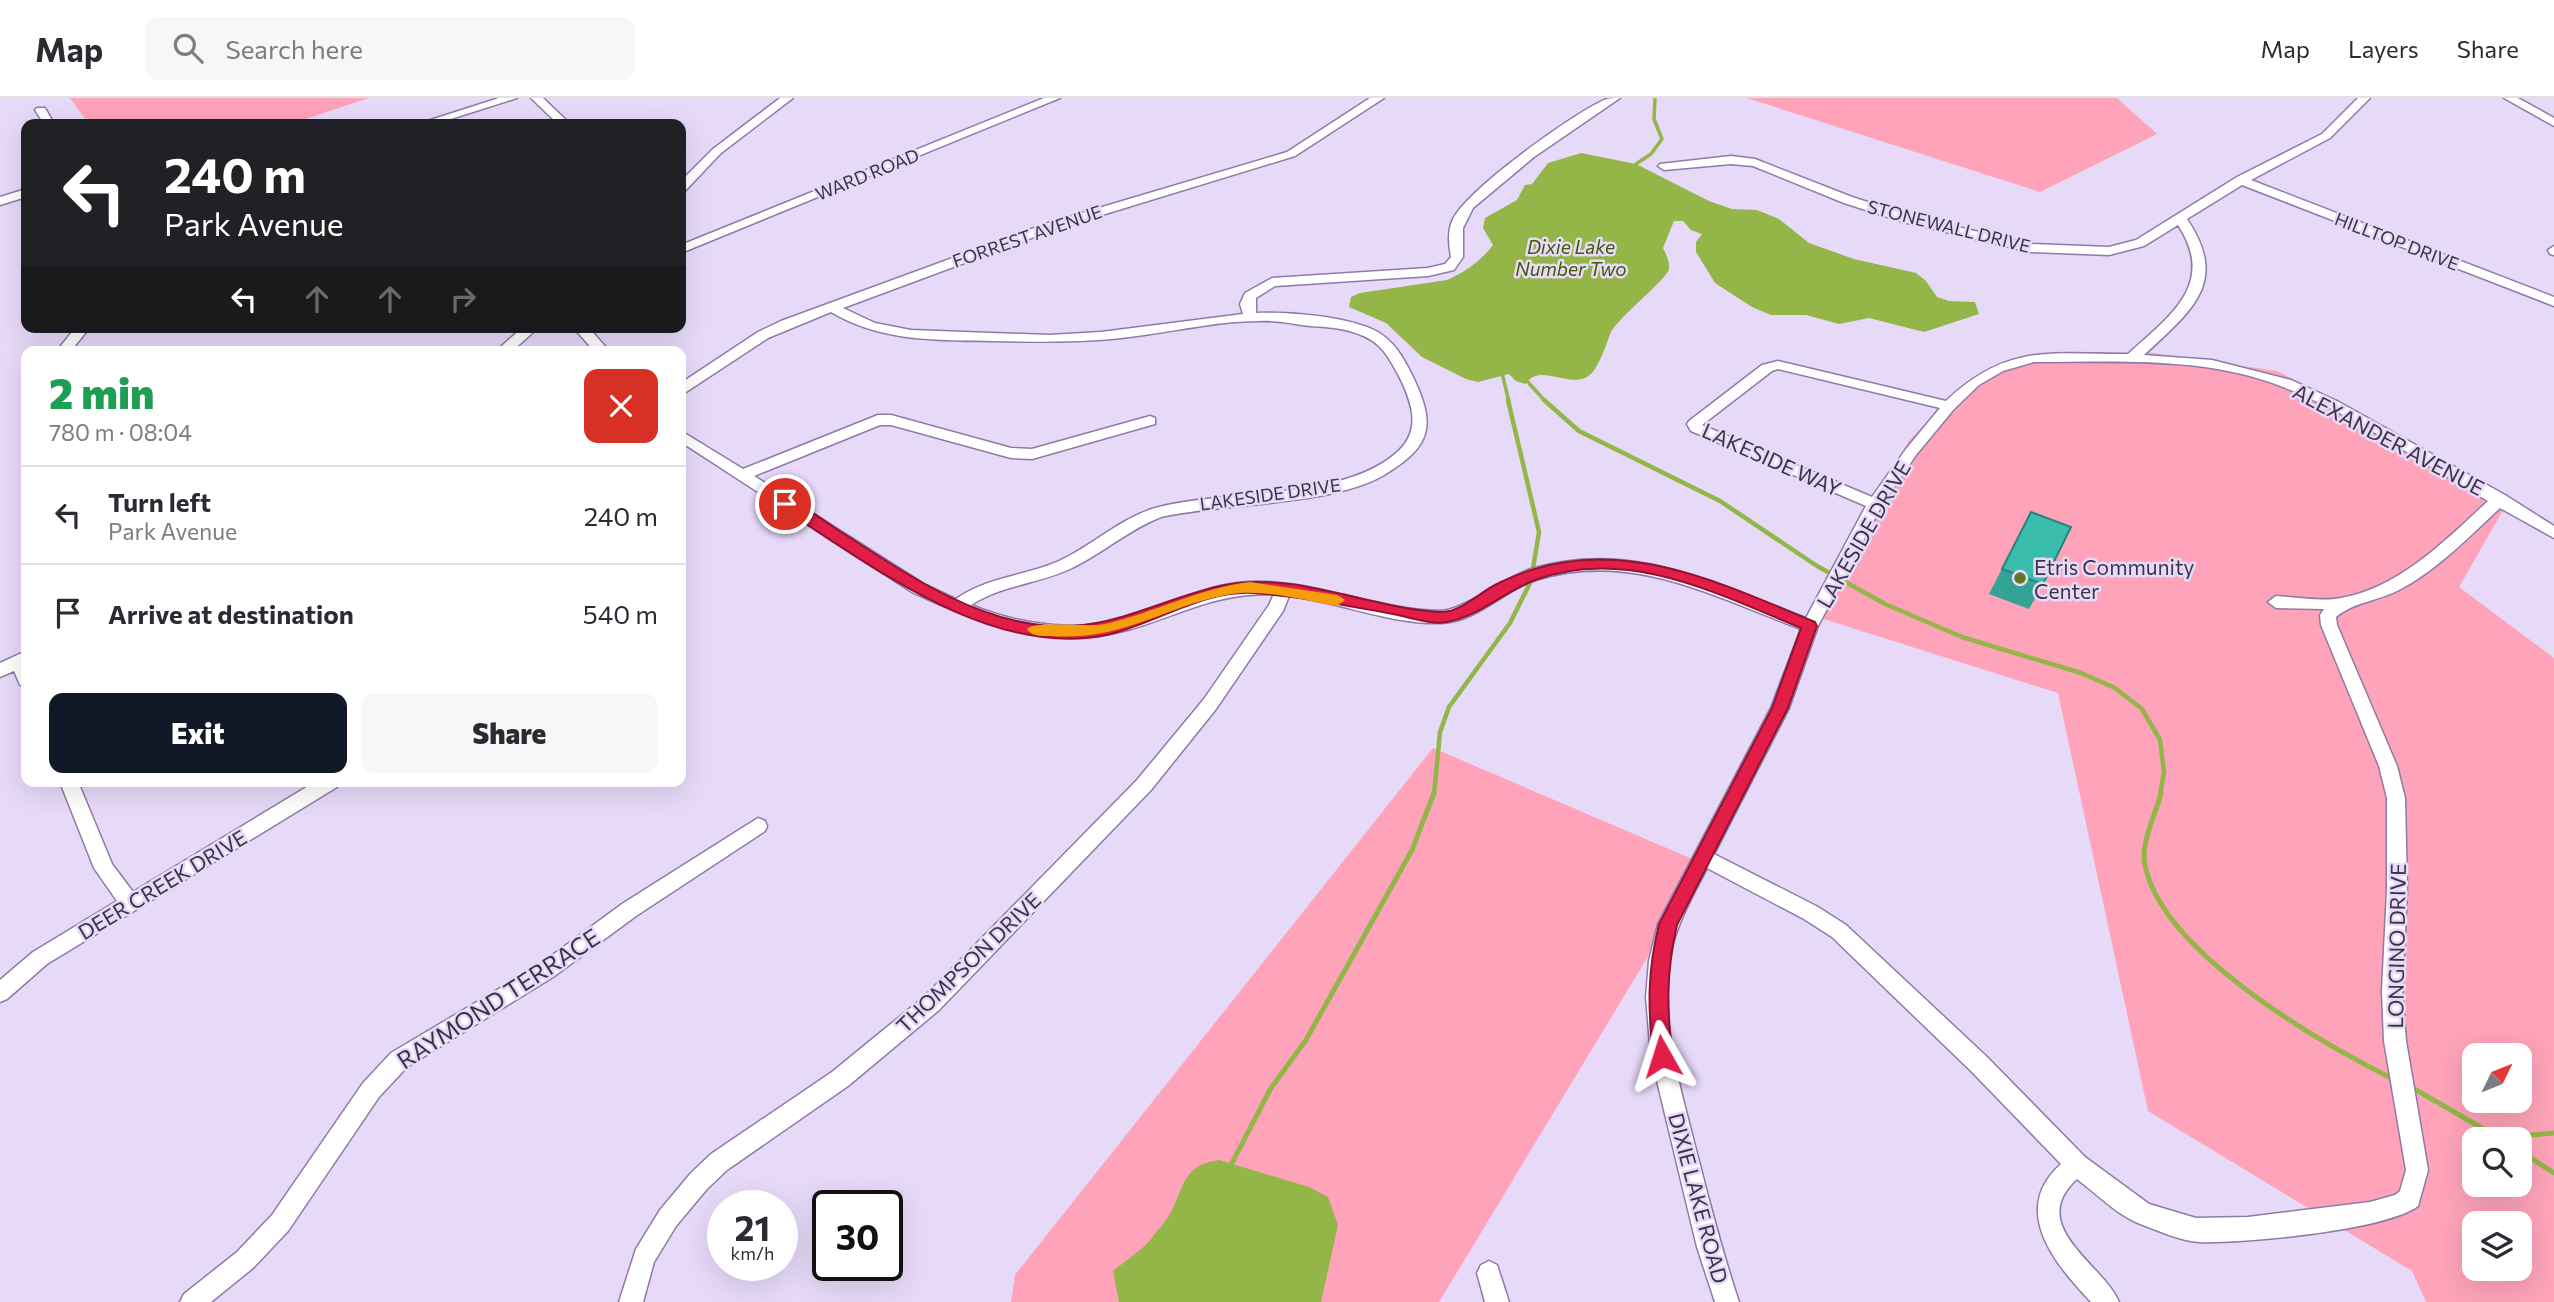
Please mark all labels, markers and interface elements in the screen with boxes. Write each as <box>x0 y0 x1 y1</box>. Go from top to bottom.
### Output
search box <box>145 17 635 80</box>
text: Map <box>35 28 103 69</box>
icon: search <box>169 29 207 67</box>
text: Search here <box>225 33 363 64</box>
text: Map <box>2261 34 2310 63</box>
text: Layers <box>2348 34 2419 63</box>
text: Share <box>2457 34 2519 63</box>
text: 240 m <box>164 143 306 203</box>
street label: WARD ROAD <box>812 143 922 205</box>
icon: left <box>49 147 140 238</box>
street label: STONEWALL DRIVE <box>1865 195 2033 257</box>
street label: FORREST AVENUE <box>949 200 1105 272</box>
text: Park Avenue <box>164 203 344 243</box>
street label: HILLTOP DRIVE <box>2332 207 2462 275</box>
water label: Dixie Lake Number Two <box>1515 235 1627 280</box>
icon: left <box>225 280 263 318</box>
icon: ahead <box>298 280 336 318</box>
icon: ahead <box>371 280 409 318</box>
icon: right <box>444 280 482 318</box>
text: 2 min <box>49 366 155 418</box>
button: close <box>584 369 658 443</box>
street label: ALEXANDER AVENUE <box>2289 378 2489 500</box>
street label: LAKESIDE WAY <box>1699 417 1846 501</box>
text: 780 m · 08:04 <box>49 418 192 446</box>
street label: LAKESIDE DRIVE <box>1811 456 1915 612</box>
street label: LAKESIDE DRIVE <box>1198 473 1342 515</box>
pin <box>755 474 815 534</box>
icon: arrive <box>766 485 804 523</box>
text: Turn left <box>108 486 211 517</box>
icon: left <box>49 496 87 534</box>
text: 240 m <box>584 500 658 531</box>
text: Park Avenue <box>108 517 237 545</box>
place label: Etris Community Center <box>2034 554 2195 603</box>
marker: Etris Community Center <box>2012 570 2028 586</box>
icon: arrive <box>49 594 87 632</box>
text: Arrive at destination <box>108 598 354 629</box>
text: 540 m <box>583 598 658 629</box>
button: Exit <box>49 693 347 773</box>
button: Share <box>361 693 658 773</box>
street label: DEER CREEK DRIVE <box>73 824 251 944</box>
street label: LONGINO DRIVE <box>2382 863 2410 1029</box>
street label: THOMPSON DRIVE <box>891 887 1045 1037</box>
street label: RAYMOND TERRACE <box>391 922 605 1074</box>
position arrow <box>1625 1019 1699 1093</box>
north arrow <box>2462 1043 2532 1113</box>
map controls <box>2462 1043 2532 1281</box>
street label: DIXIE LAKE ROAD <box>1664 1110 1734 1286</box>
button: search <box>2462 1127 2532 1197</box>
speed limit sign: 30 <box>812 1190 903 1281</box>
text: 21 <box>735 1205 770 1248</box>
button: layers <box>2462 1211 2532 1281</box>
text: km/h <box>731 1242 774 1264</box>

